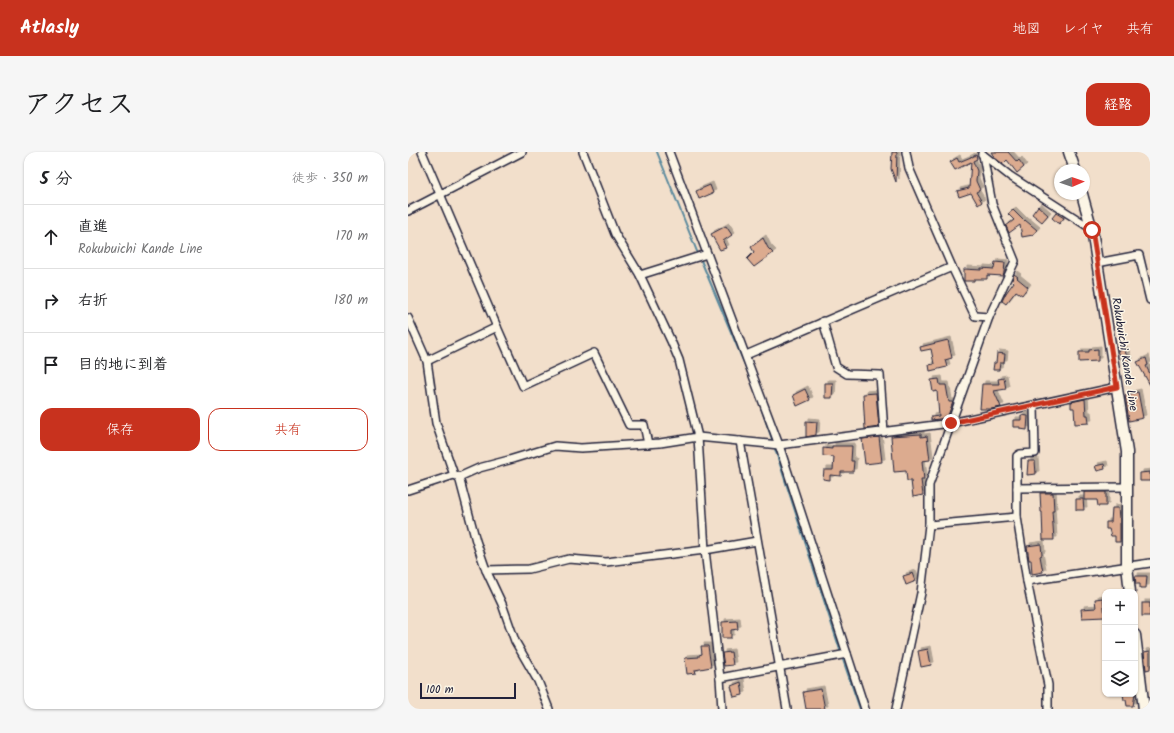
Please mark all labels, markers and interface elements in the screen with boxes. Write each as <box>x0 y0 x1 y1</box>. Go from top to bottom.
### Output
text: Atlasly <box>20 13 79 43</box>
text: 地図 <box>1013 18 1041 40</box>
text: レイヤ <box>1063 18 1104 40</box>
text: 共有 <box>1126 18 1154 40</box>
text: アクセス <box>24 83 134 128</box>
button: 経路 <box>1086 83 1150 126</box>
north arrow <box>1054 164 1090 200</box>
text: 5 分 <box>40 166 72 193</box>
text: 徒歩 · 350 m <box>292 168 368 189</box>
text: 直進 <box>78 215 108 239</box>
route start <box>1083 221 1101 239</box>
icon: ahead <box>40 226 62 248</box>
text: 170 m <box>336 226 368 247</box>
text: Rokubuichi Kande Line <box>78 239 202 260</box>
text: 右折 <box>78 289 108 313</box>
icon: right <box>40 290 62 312</box>
text: 180 m <box>334 290 368 311</box>
street label: Rokubuichi Kande Line <box>1106 296 1143 413</box>
text: 目的地に到着 <box>78 353 168 377</box>
icon: arrive <box>40 354 62 376</box>
button: 保存 <box>40 408 200 451</box>
button: 共有 <box>208 408 368 451</box>
route end <box>942 414 960 432</box>
map controls <box>1102 589 1138 697</box>
button: + <box>1102 589 1138 625</box>
button: − <box>1102 625 1138 661</box>
button: layers <box>1102 661 1138 697</box>
scale bar <box>420 681 516 700</box>
text: 100 m <box>426 681 454 699</box>

